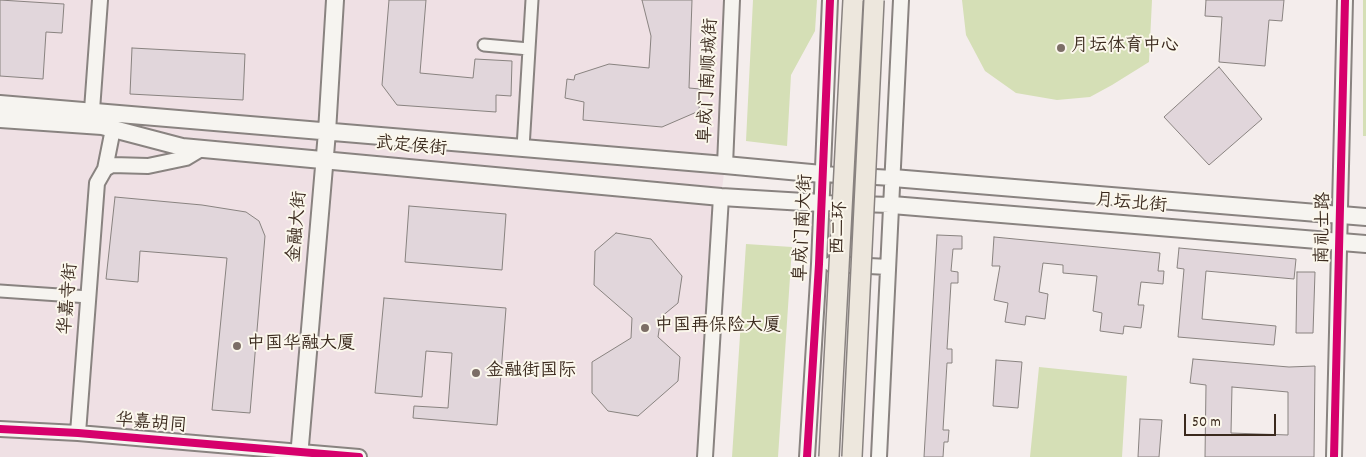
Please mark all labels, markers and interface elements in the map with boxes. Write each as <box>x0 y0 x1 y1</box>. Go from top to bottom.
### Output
street label: 阜成门南顺城街 <box>696 18 724 144</box>
place label: 月坛体育中心 <box>1071 37 1179 59</box>
marker: 月坛体育中心 <box>1055 42 1067 54</box>
street label: 武定侯街 <box>374 134 448 162</box>
street label: 阜成门南大街 <box>791 174 819 282</box>
street label: 金融大街 <box>285 190 313 264</box>
street label: 月坛北街 <box>1094 191 1168 219</box>
street label: 南礼士路 <box>1314 192 1336 264</box>
street label: 西二环 <box>829 200 853 256</box>
street label: 华嘉寺街 <box>56 262 84 336</box>
place label: 中国再保险大厦 <box>655 317 781 339</box>
marker: 中国再保险大厦 <box>639 322 651 334</box>
place label: 中国华融大厦 <box>247 335 355 357</box>
marker: 中国华融大厦 <box>231 340 243 352</box>
place label: 金融街国际 <box>486 362 576 384</box>
marker: 金融街国际 <box>470 367 482 379</box>
scale bar <box>1186 404 1278 436</box>
street label: 华嘉胡同 <box>114 411 188 439</box>
text: 50 m <box>1192 412 1221 434</box>

